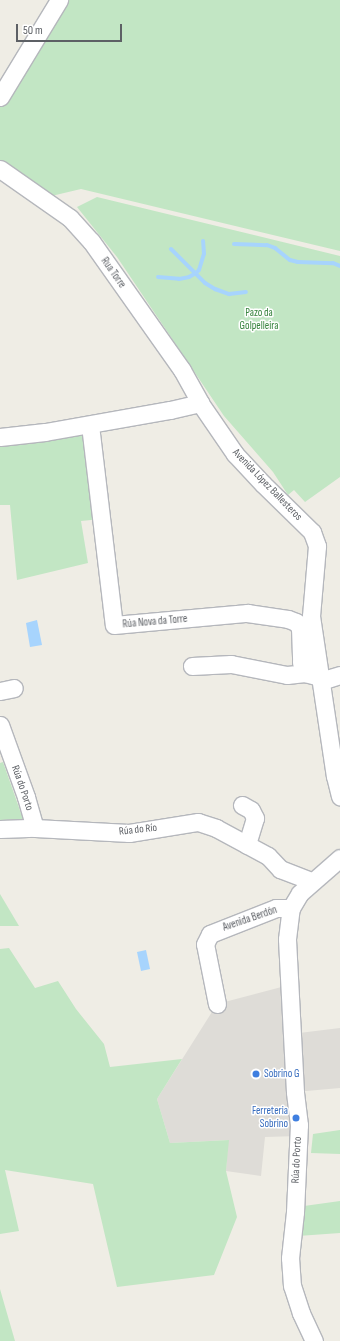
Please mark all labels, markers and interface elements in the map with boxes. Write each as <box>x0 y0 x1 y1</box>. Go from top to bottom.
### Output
scale bar <box>18 16 124 42</box>
text: 50 m <box>23 23 43 38</box>
street label: Rua Torre <box>98 255 128 291</box>
park label: Pazo da Golpelleira <box>240 307 278 333</box>
street label: Avenida López Ballesteros <box>229 446 305 524</box>
street label: Rúa Nova da Torre <box>122 613 188 631</box>
street label: Rúa do Porto <box>8 764 36 812</box>
street label: Rúa do Río <box>118 821 158 839</box>
street label: Avenida Berdón <box>221 904 279 934</box>
place label: Sobrino G <box>264 1067 300 1081</box>
marker: Sobrino G <box>251 1069 261 1079</box>
place label: Ferreteria Sobrino <box>252 1105 288 1131</box>
marker: Ferreteria Sobrino <box>291 1113 301 1123</box>
street label: Rúa do Porto <box>289 1136 305 1184</box>

